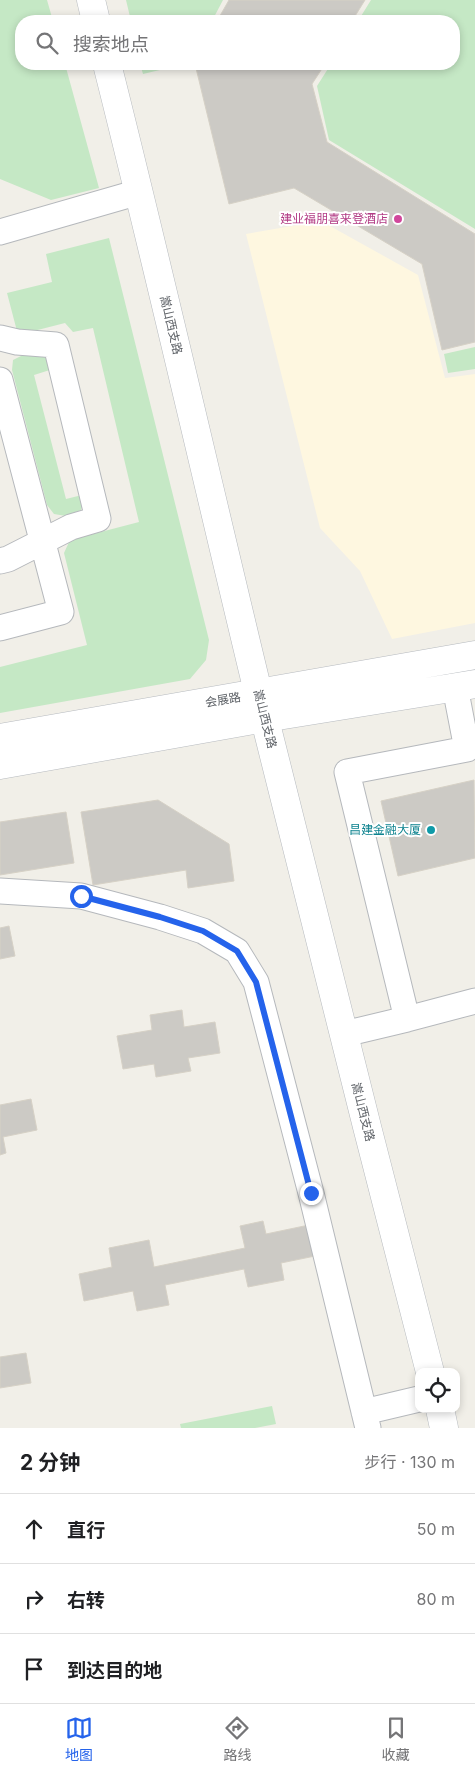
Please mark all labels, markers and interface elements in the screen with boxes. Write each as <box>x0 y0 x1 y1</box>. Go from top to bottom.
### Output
search box <box>15 15 460 70</box>
icon: search <box>33 29 61 57</box>
text: 搜索地点 <box>73 33 149 56</box>
place label: 建业福朋喜来登酒店 <box>280 211 388 226</box>
marker: 建业福朋喜来登酒店 <box>392 213 404 225</box>
street label: 嵩山西支路 <box>157 294 186 356</box>
street label: 嵩山西支路 <box>251 688 280 750</box>
street label: 会展路 <box>204 689 242 710</box>
place label: 昌建金融大厦 <box>349 822 421 837</box>
marker: 昌建金融大厦 <box>425 824 437 836</box>
route start <box>70 885 93 908</box>
street label: 嵩山西支路 <box>349 1081 378 1143</box>
route end <box>300 1182 323 1205</box>
map controls <box>415 1368 460 1413</box>
button: locate <box>415 1368 460 1413</box>
text: 2 分钟 <box>20 1450 80 1475</box>
text: 步行 · 130 m <box>364 1452 455 1472</box>
icon: ahead <box>20 1515 48 1543</box>
text: 直行 <box>67 1519 105 1542</box>
text: 50 m <box>417 1519 455 1539</box>
icon: right <box>20 1585 48 1613</box>
text: 右转 <box>67 1589 105 1612</box>
text: 80 m <box>416 1589 455 1609</box>
icon: arrive <box>20 1655 48 1683</box>
text: 到达目的地 <box>67 1659 162 1682</box>
tab: 地图 <box>65 1714 93 1764</box>
tab: 路线 <box>223 1714 251 1764</box>
tab: 收藏 <box>382 1714 410 1764</box>

